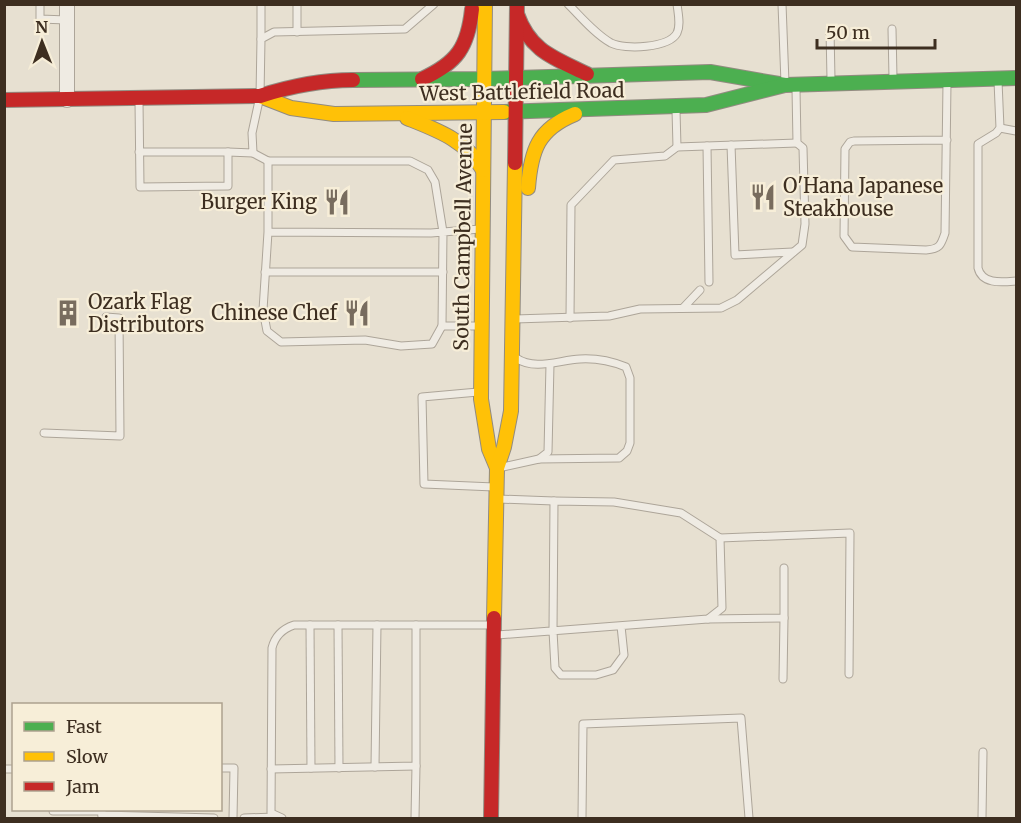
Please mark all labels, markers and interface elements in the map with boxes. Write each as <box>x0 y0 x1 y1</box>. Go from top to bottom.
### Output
north arrow <box>12 12 72 72</box>
scale bar <box>817 12 936 50</box>
text: N <box>35 17 49 37</box>
text: 50 m <box>826 21 870 44</box>
street label: West Battlefield Road <box>418 77 625 106</box>
street label: South Campbell Avenue <box>448 123 477 351</box>
place label: O'Hana Japanese Steakhouse <box>783 173 943 221</box>
restaurant icon: O'Hana Japanese Steakhouse <box>748 182 778 212</box>
restaurant icon: Burger King <box>322 187 352 217</box>
place label: Burger King <box>201 189 317 214</box>
place label: Ozark Flag Distributors <box>88 289 204 337</box>
building icon: Ozark Flag Distributors <box>53 298 83 328</box>
restaurant icon: Chinese Chef <box>342 298 372 328</box>
place label: Chinese Chef <box>211 300 338 325</box>
legend <box>12 703 222 811</box>
text: Fast <box>66 715 102 738</box>
text: Slow <box>66 745 109 768</box>
text: Jam <box>65 775 100 798</box>

